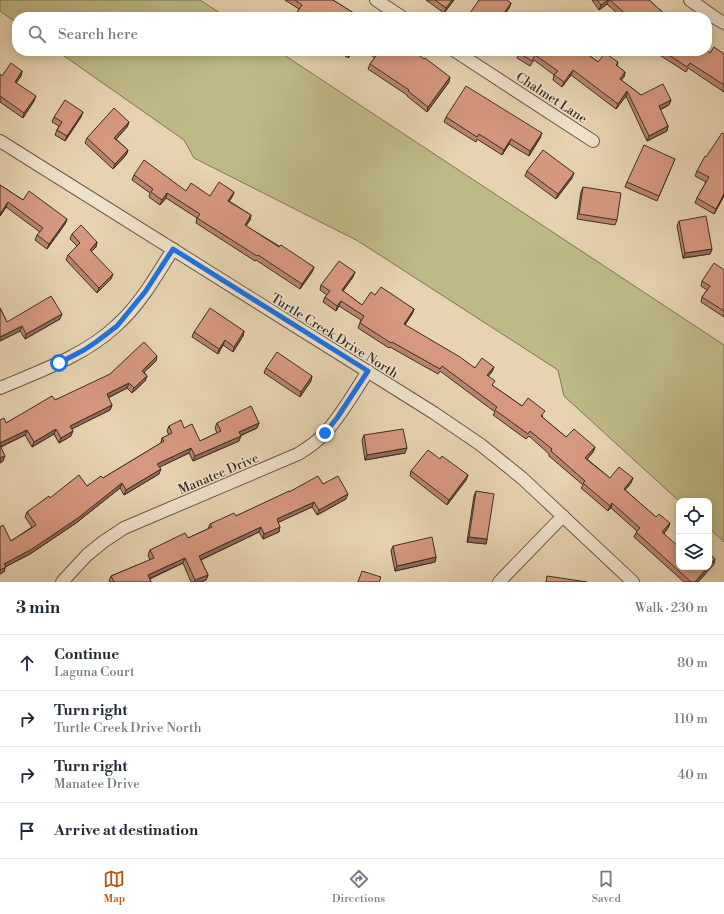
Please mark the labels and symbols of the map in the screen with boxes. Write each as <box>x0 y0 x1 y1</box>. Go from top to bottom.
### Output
street label: Chalmet Lane <box>513 69 590 127</box>
street label: Turtle Creek Drive North <box>268 290 401 382</box>
route start <box>50 354 68 372</box>
route end <box>316 424 334 442</box>
street label: Manatee Drive <box>176 450 261 498</box>

